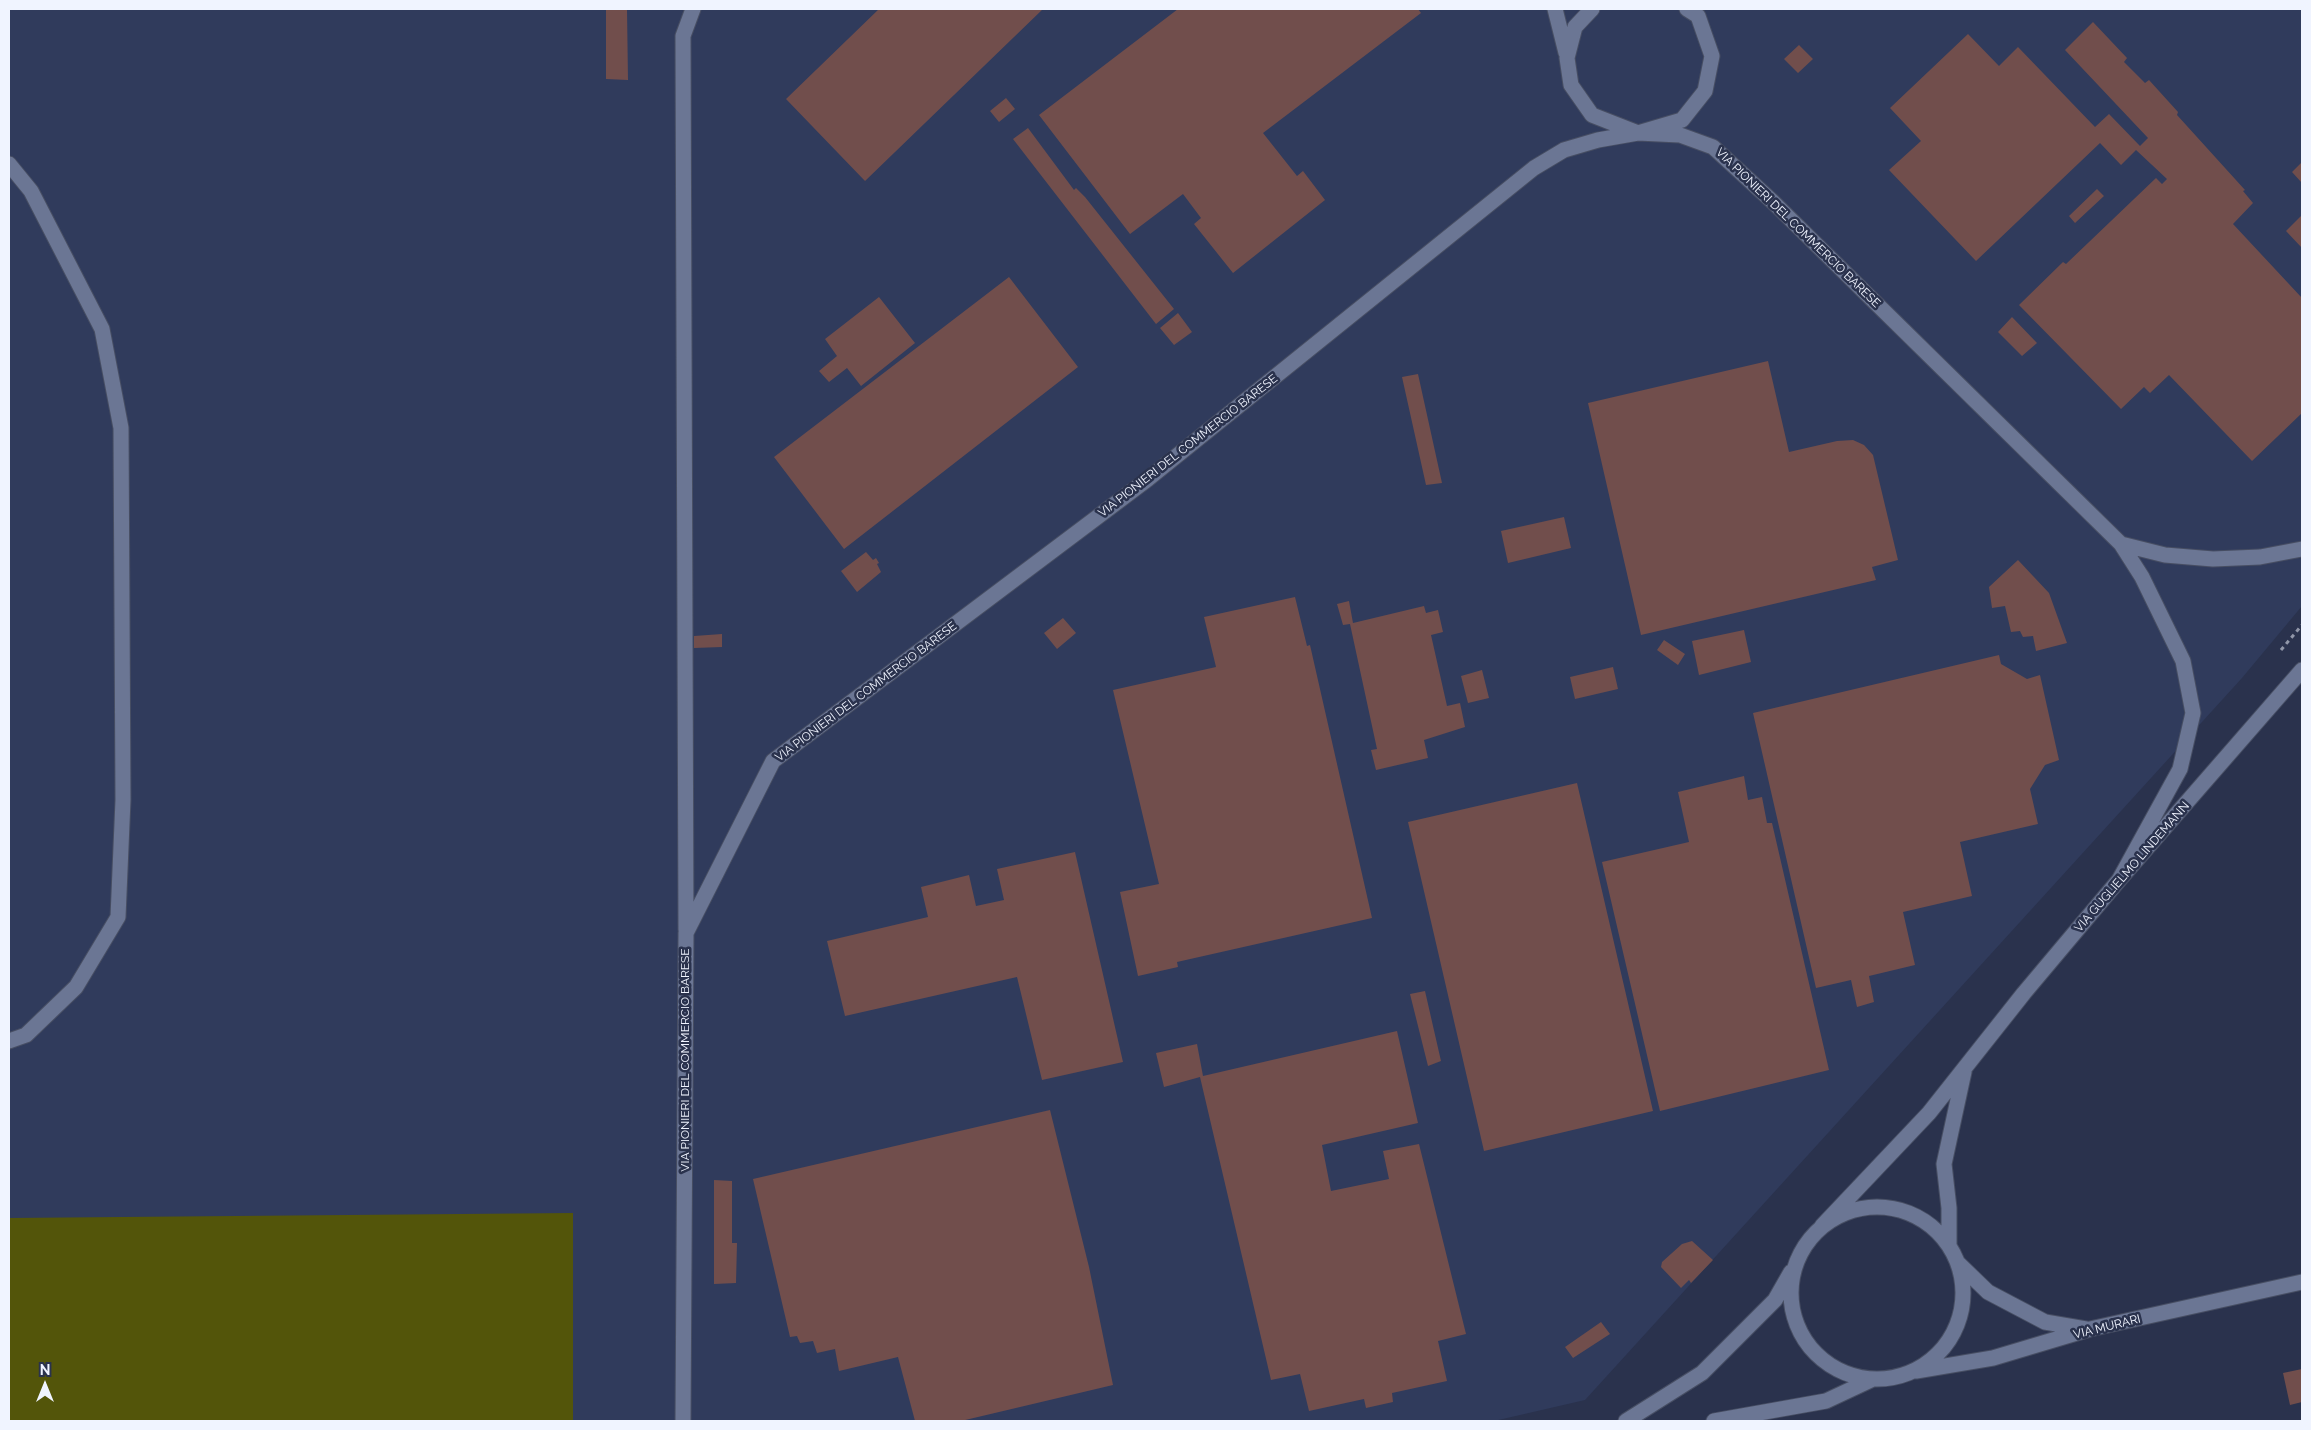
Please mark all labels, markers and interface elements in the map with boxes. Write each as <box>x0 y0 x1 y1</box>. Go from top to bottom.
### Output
street label: VIA PIONIERI DEL COMMERCIO BARESE <box>1713 145 1883 311</box>
street label: VIA PIONIERI DEL COMMERCIO BARESE <box>1096 372 1280 520</box>
street label: VIA PIONIERI DEL COMMERCIO BARESE <box>772 619 960 765</box>
street label: VIA GUGLIELMO LINDEMANN <box>2072 799 2192 935</box>
street label: VIA PIONIERI DEL COMMERCIO BARESE <box>678 948 692 1172</box>
street label: VIA MURARI <box>2072 1312 2142 1342</box>
north arrow <box>20 1360 70 1410</box>
text: N <box>40 1362 50 1378</box>

